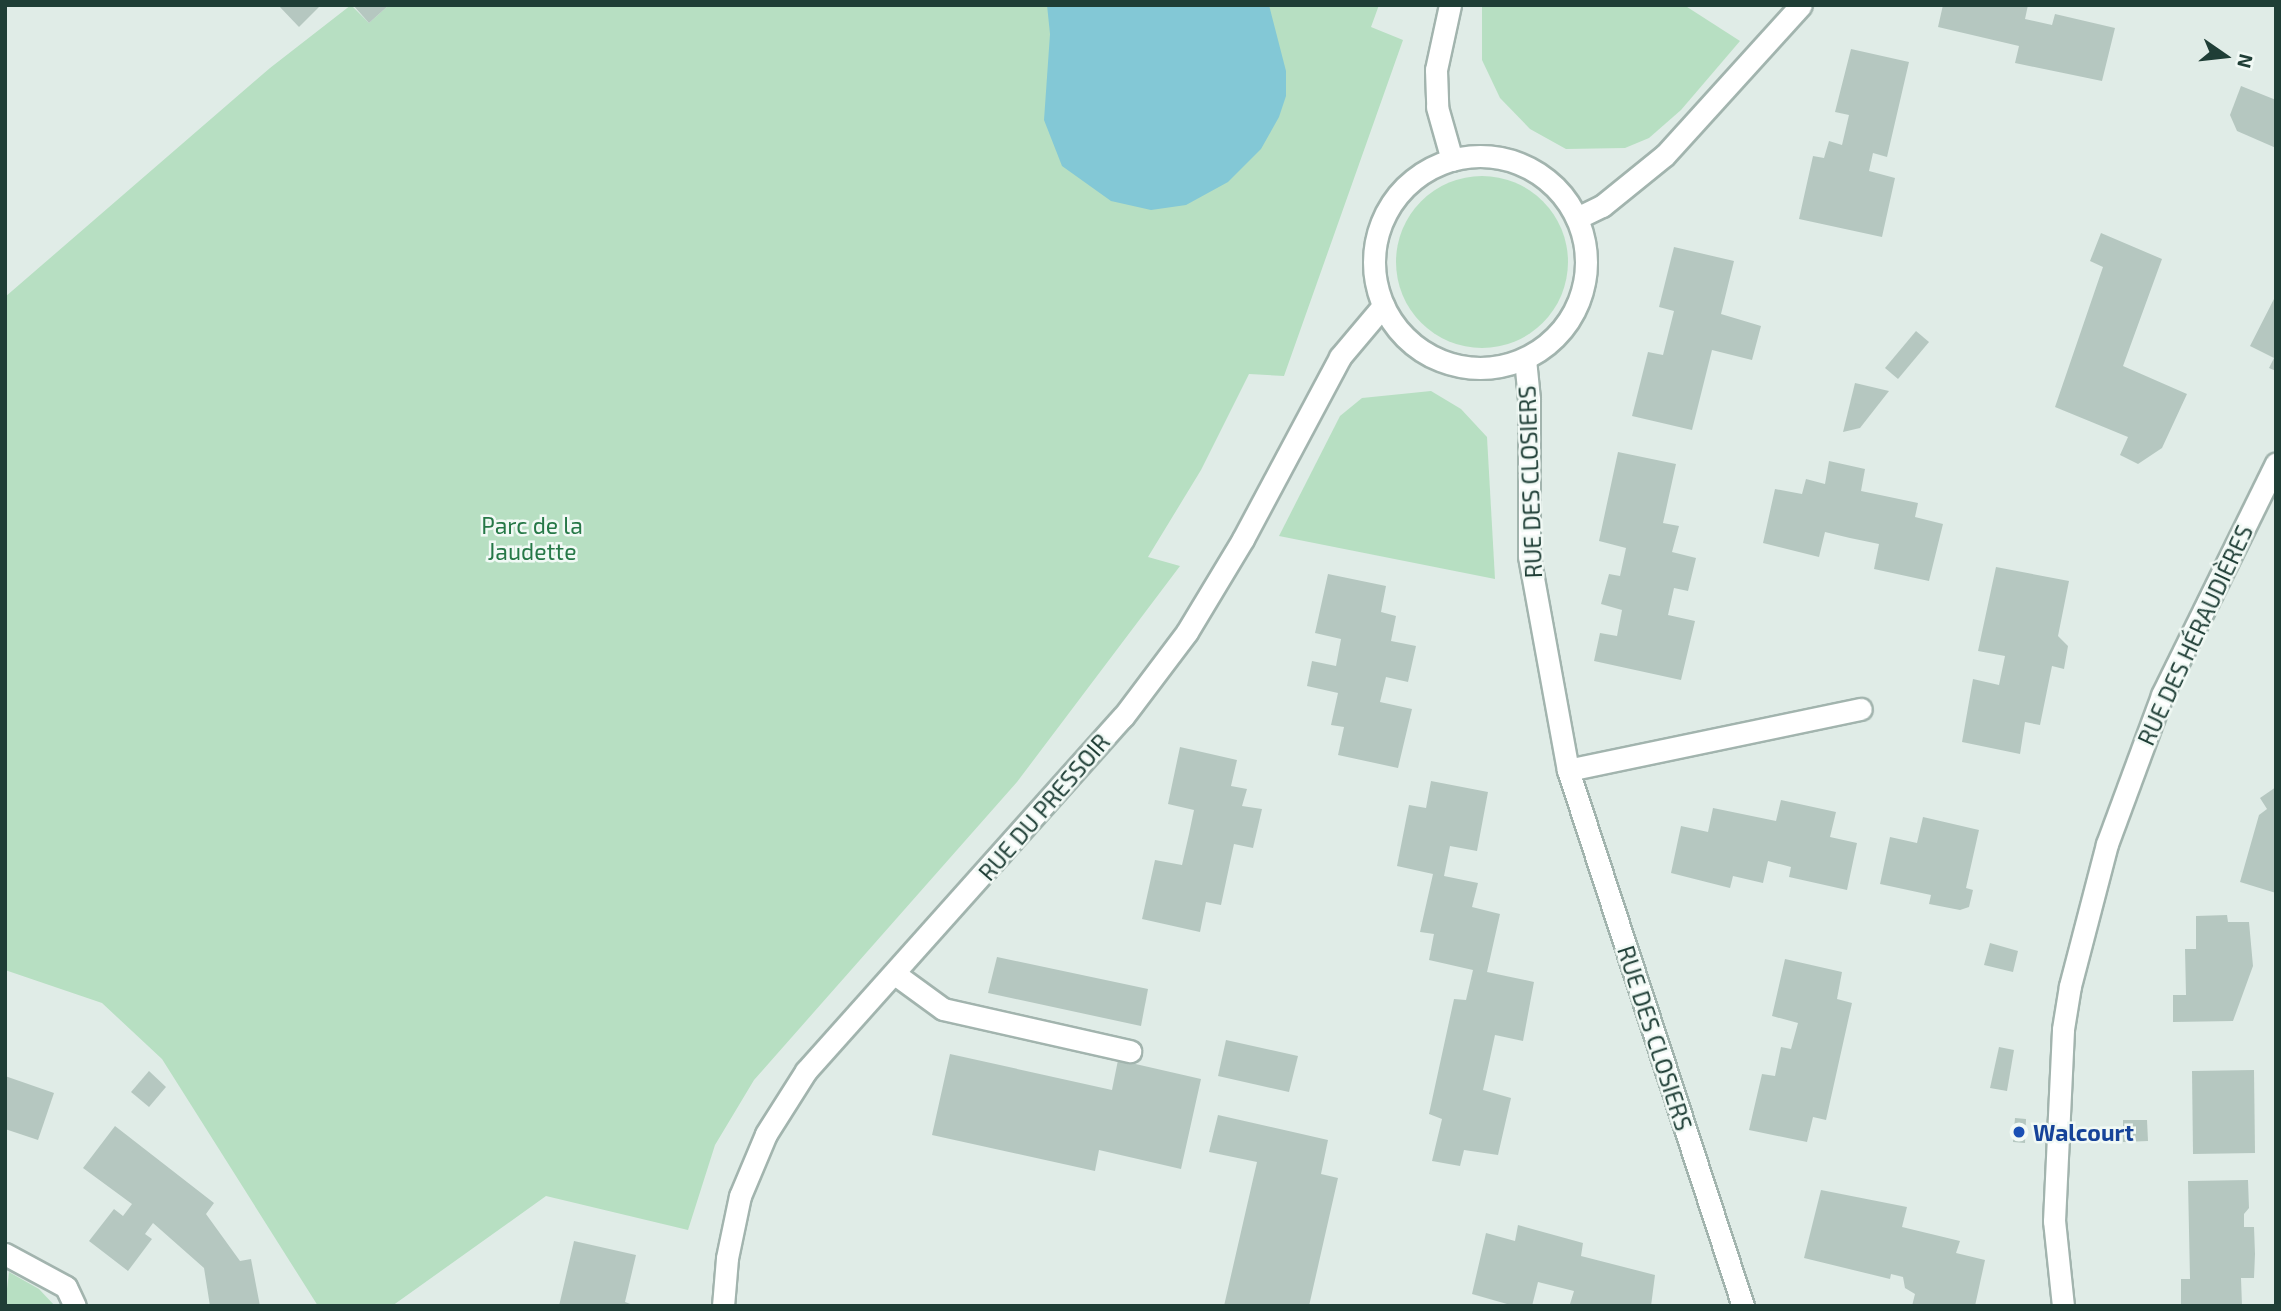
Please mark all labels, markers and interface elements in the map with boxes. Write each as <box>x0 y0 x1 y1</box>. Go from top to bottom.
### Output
north arrow <box>2190 21 2260 91</box>
text: N <box>2233 52 2259 71</box>
street label: RUE DES CLOSIERS <box>1513 385 1547 579</box>
park label: Parc de la Jaudette <box>481 511 583 565</box>
street label: RUE DES HÉRAUDIÈRES <box>2132 520 2258 750</box>
street label: RUE DU PRESSOIR <box>973 728 1115 886</box>
street label: RUE DES CLOSIERS <box>1612 942 1698 1134</box>
place label: Walcourt <box>2033 1118 2134 1146</box>
marker: Walcourt <box>2011 1124 2027 1140</box>

